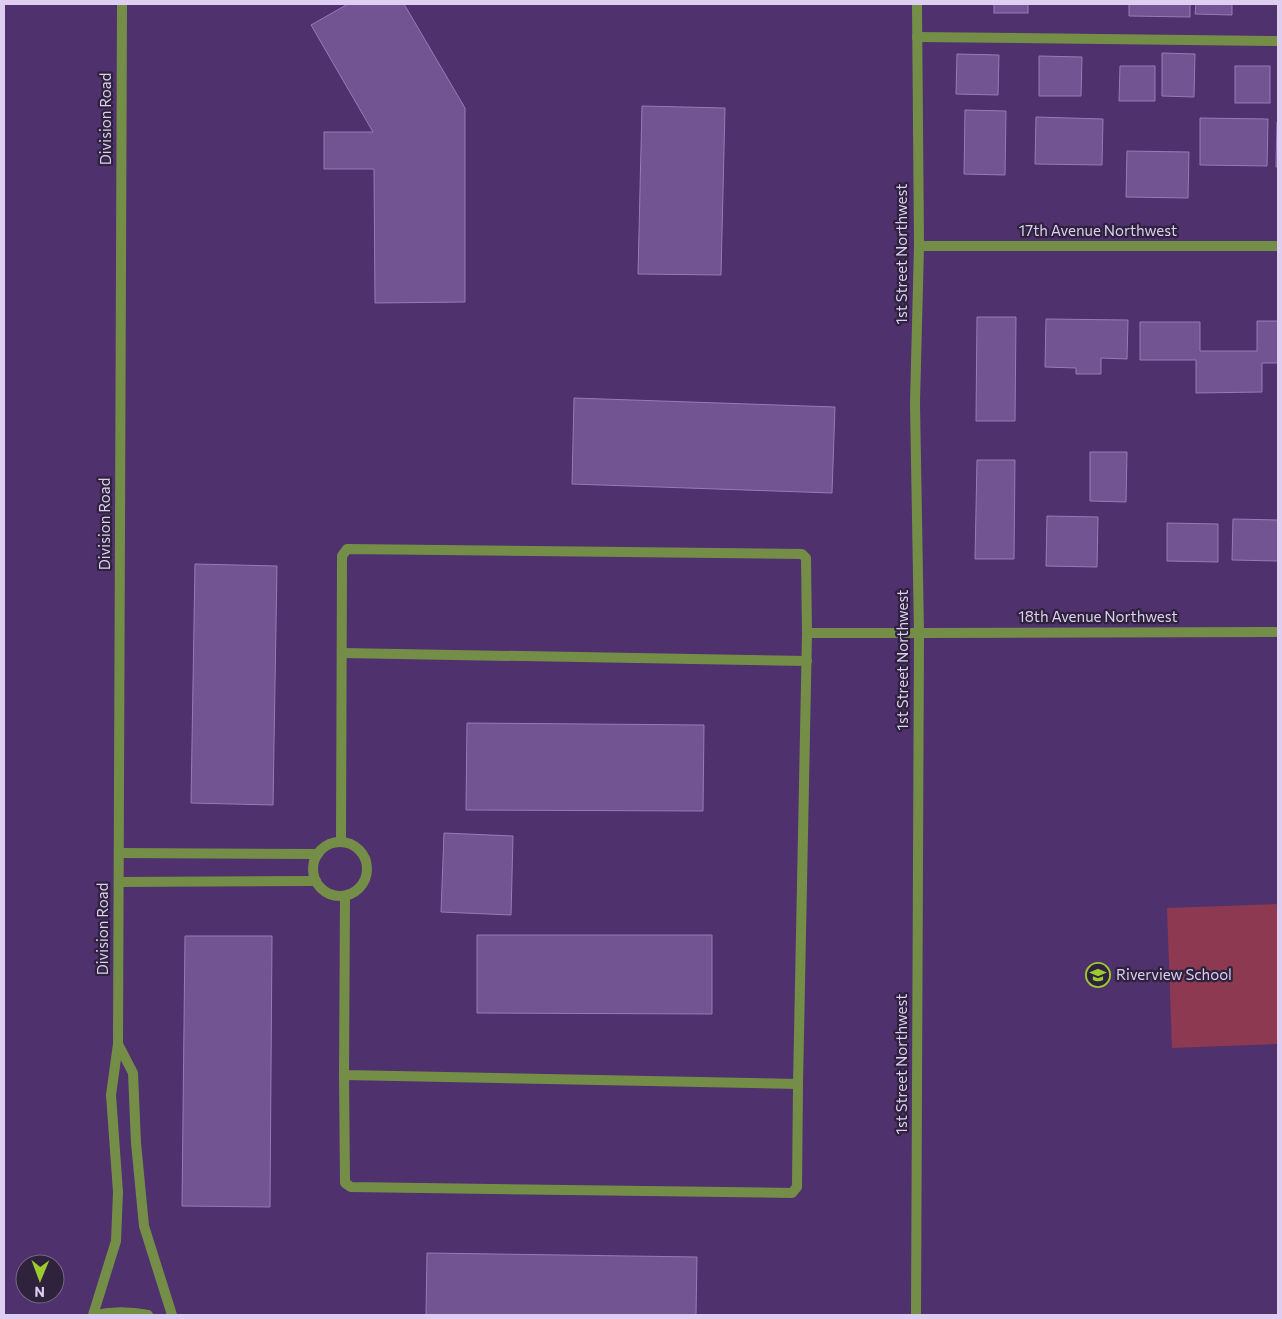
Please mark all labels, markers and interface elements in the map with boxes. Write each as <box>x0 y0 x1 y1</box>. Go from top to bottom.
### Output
street label: Division Road <box>96 73 114 165</box>
street label: 1st Street Northwest <box>892 184 910 324</box>
street label: 17th Avenue Northwest <box>1019 221 1177 239</box>
street label: Division Road <box>95 478 113 570</box>
street label: 1st Street Northwest <box>893 590 911 730</box>
street label: 18th Avenue Northwest <box>1018 607 1178 625</box>
street label: Division Road <box>93 883 111 975</box>
school or university icon: Riverview School <box>1085 962 1111 988</box>
place label: Riverview School <box>1116 965 1232 983</box>
street label: 1st Street Northwest <box>892 994 910 1134</box>
north arrow <box>15 1254 65 1304</box>
text: N <box>34 1284 45 1301</box>

